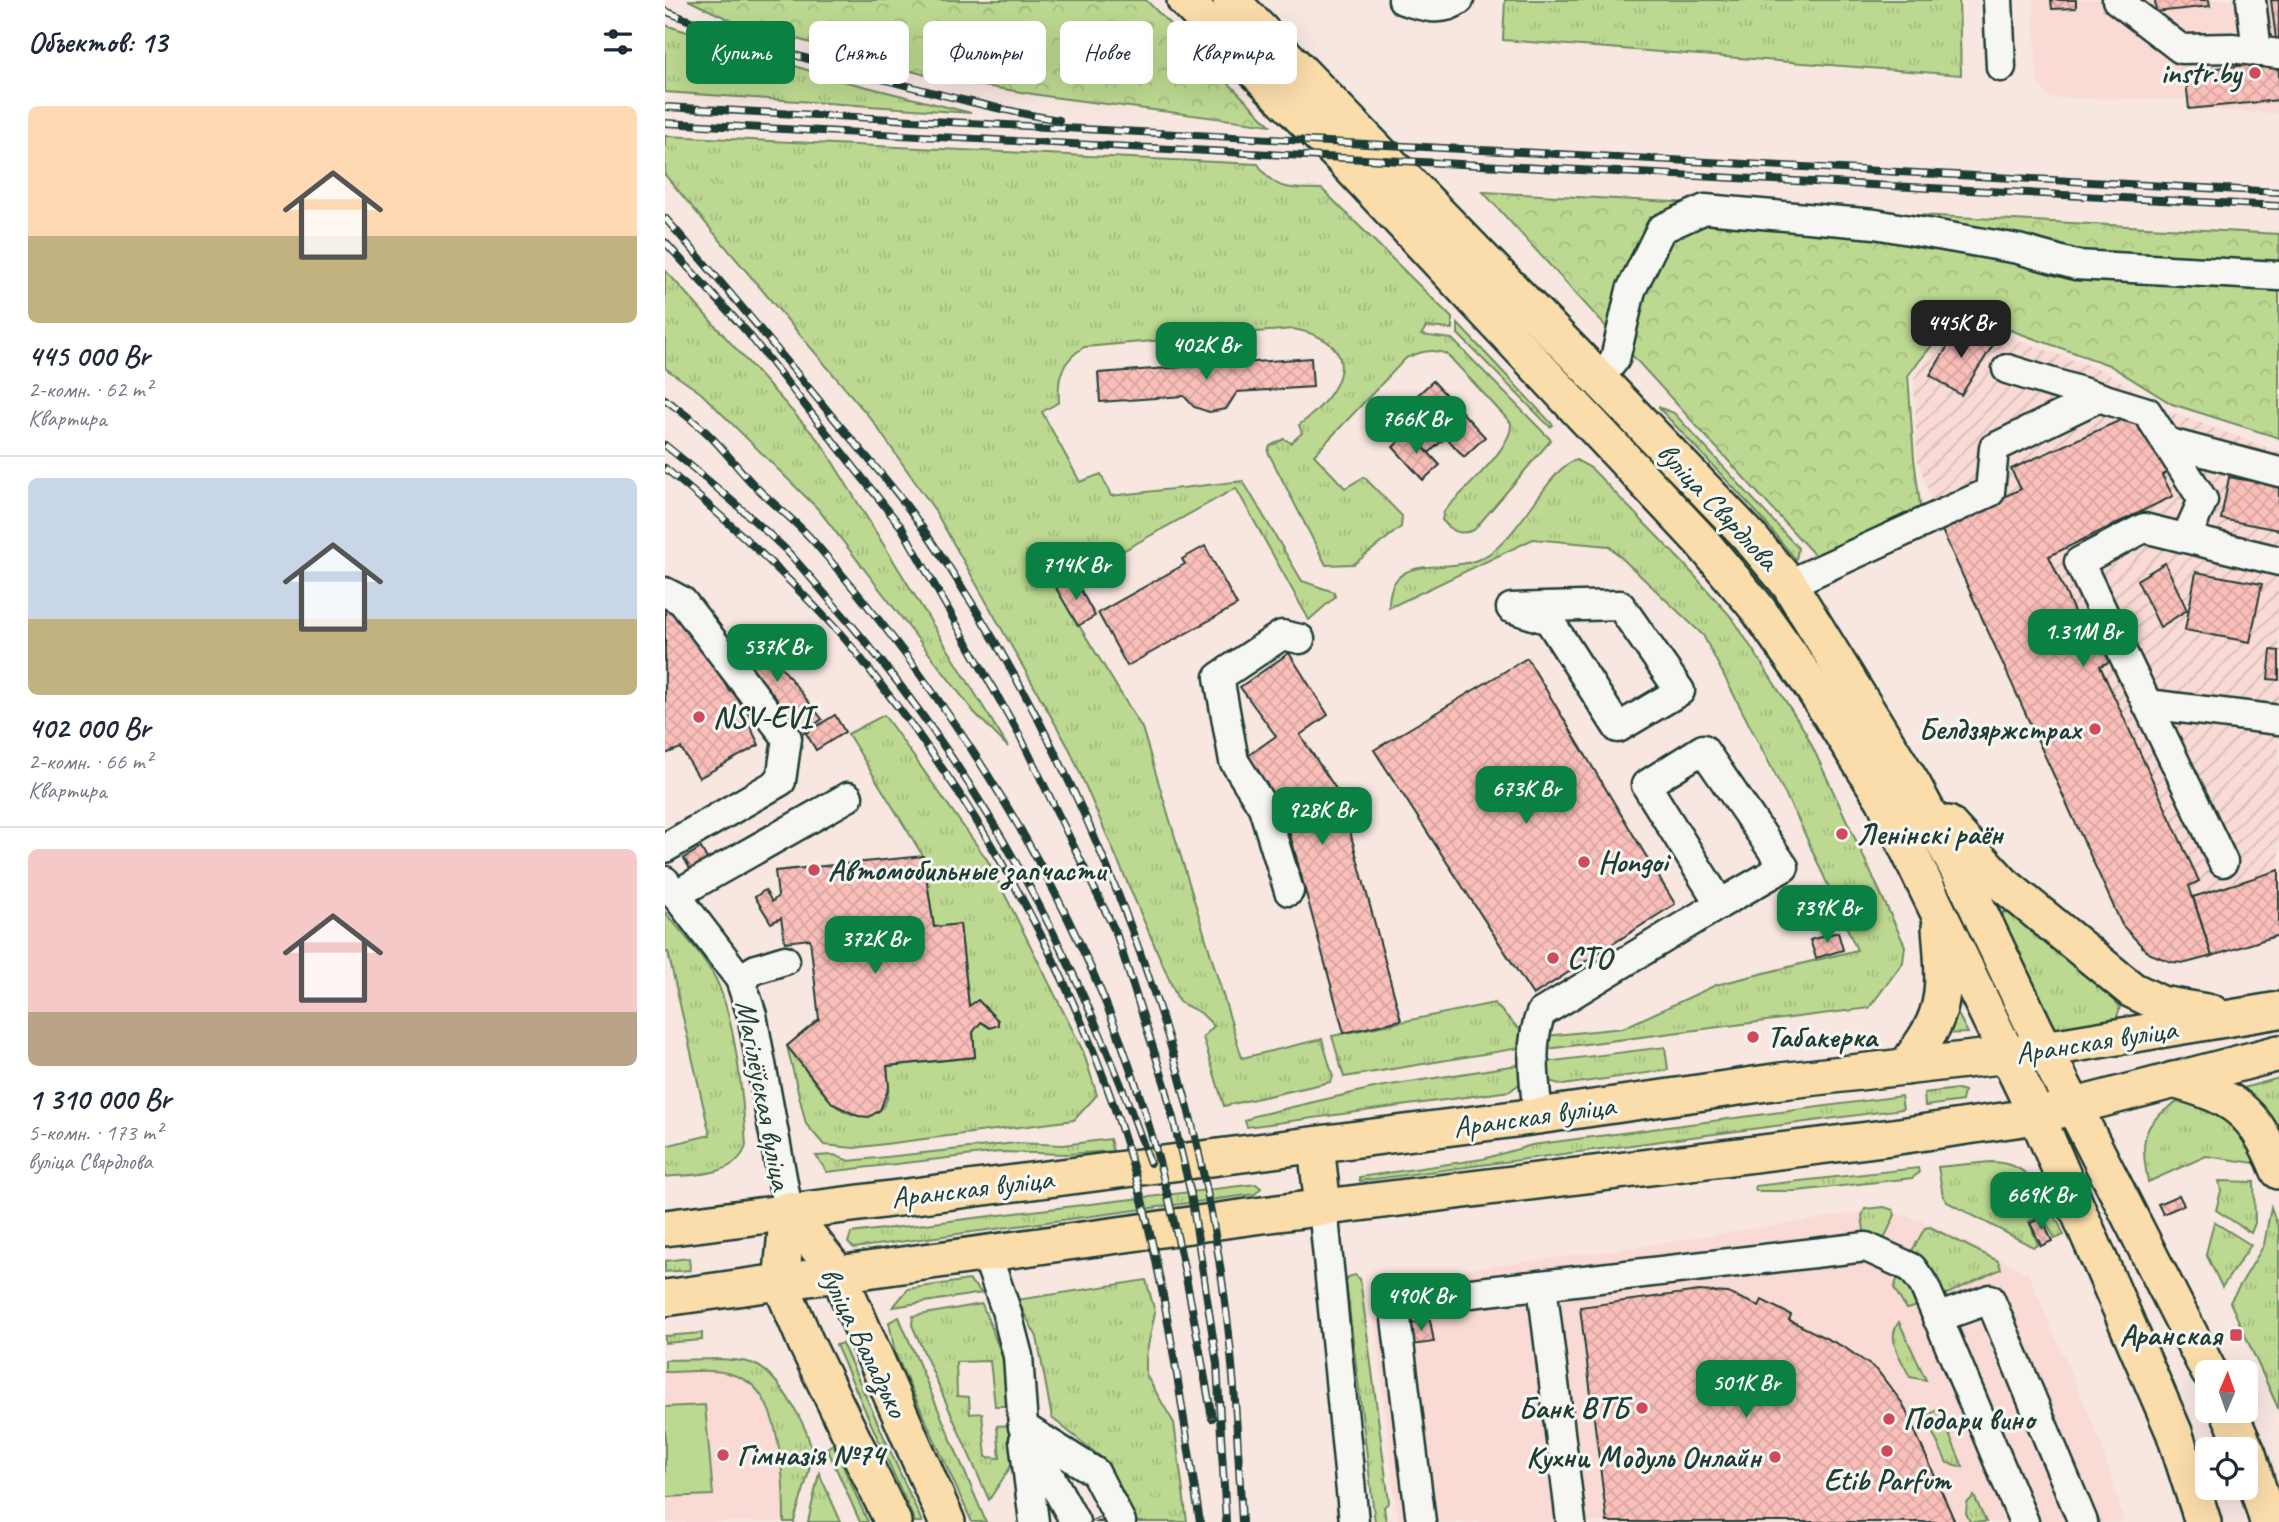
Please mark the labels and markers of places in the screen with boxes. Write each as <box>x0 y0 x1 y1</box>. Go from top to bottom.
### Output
place label: instr.by <box>2161 54 2244 93</box>
marker: instr.by <box>2247 65 2263 81</box>
pin: 445K Br <box>1896 300 2026 360</box>
pin: 402K Br <box>1141 322 1271 382</box>
pin: 766K Br <box>1351 396 1481 456</box>
pin: 714K Br <box>1011 542 1141 602</box>
pin: 1.31M Br <box>2011 610 2155 669</box>
pin: 537K Br <box>712 624 842 684</box>
place label: NSV-EVI <box>713 698 818 736</box>
marker: NSV-EVI <box>691 709 707 725</box>
place label: Белдзяржстрах <box>1919 710 2083 748</box>
marker: Белдзяржстрах <box>2087 721 2103 737</box>
pin: 673K Br <box>1461 766 1591 826</box>
pin: 928K Br <box>1257 788 1387 847</box>
place label: Ленінскі раён <box>1856 815 2005 853</box>
marker: Ленінскі раён <box>1834 826 1850 842</box>
place label: Hongoi <box>1598 843 1672 881</box>
place label: Автомобильные запчасти <box>828 851 1107 890</box>
marker: Hongoi <box>1576 854 1592 870</box>
marker: Автомобильные запчасти <box>806 862 822 878</box>
pin: 739K Br <box>1762 886 1892 945</box>
pin: 372K Br <box>810 916 940 976</box>
place label: СТО <box>1567 939 1615 977</box>
marker: СТО <box>1545 950 1561 966</box>
place label: Табакерка <box>1767 1018 1879 1056</box>
marker: Табакерка <box>1745 1029 1761 1045</box>
pin: 669K Br <box>1976 1172 2106 1232</box>
pin: 490K Br <box>1356 1274 1486 1333</box>
place label: Аранская <box>2120 1316 2224 1354</box>
marker: Аранская <box>2228 1327 2244 1343</box>
pin: 501K Br <box>1681 1360 1811 1420</box>
place label: Банк ВТБ <box>1518 1389 1633 1427</box>
marker: Банк ВТБ <box>1634 1400 1650 1416</box>
place label: Подари вино <box>1903 1400 2038 1438</box>
marker: Подари вино <box>1881 1411 1897 1427</box>
place label: Гімназія №74 <box>737 1436 888 1474</box>
place label: Кухни Модуль Онлайн <box>1526 1438 1763 1476</box>
marker: Etib Parfum <box>1879 1443 1895 1459</box>
marker: Гімназія №74 <box>715 1447 731 1463</box>
marker: Кухни Модуль Онлайн <box>1767 1449 1783 1465</box>
place label: Etib Parfum <box>1824 1461 1952 1499</box>

